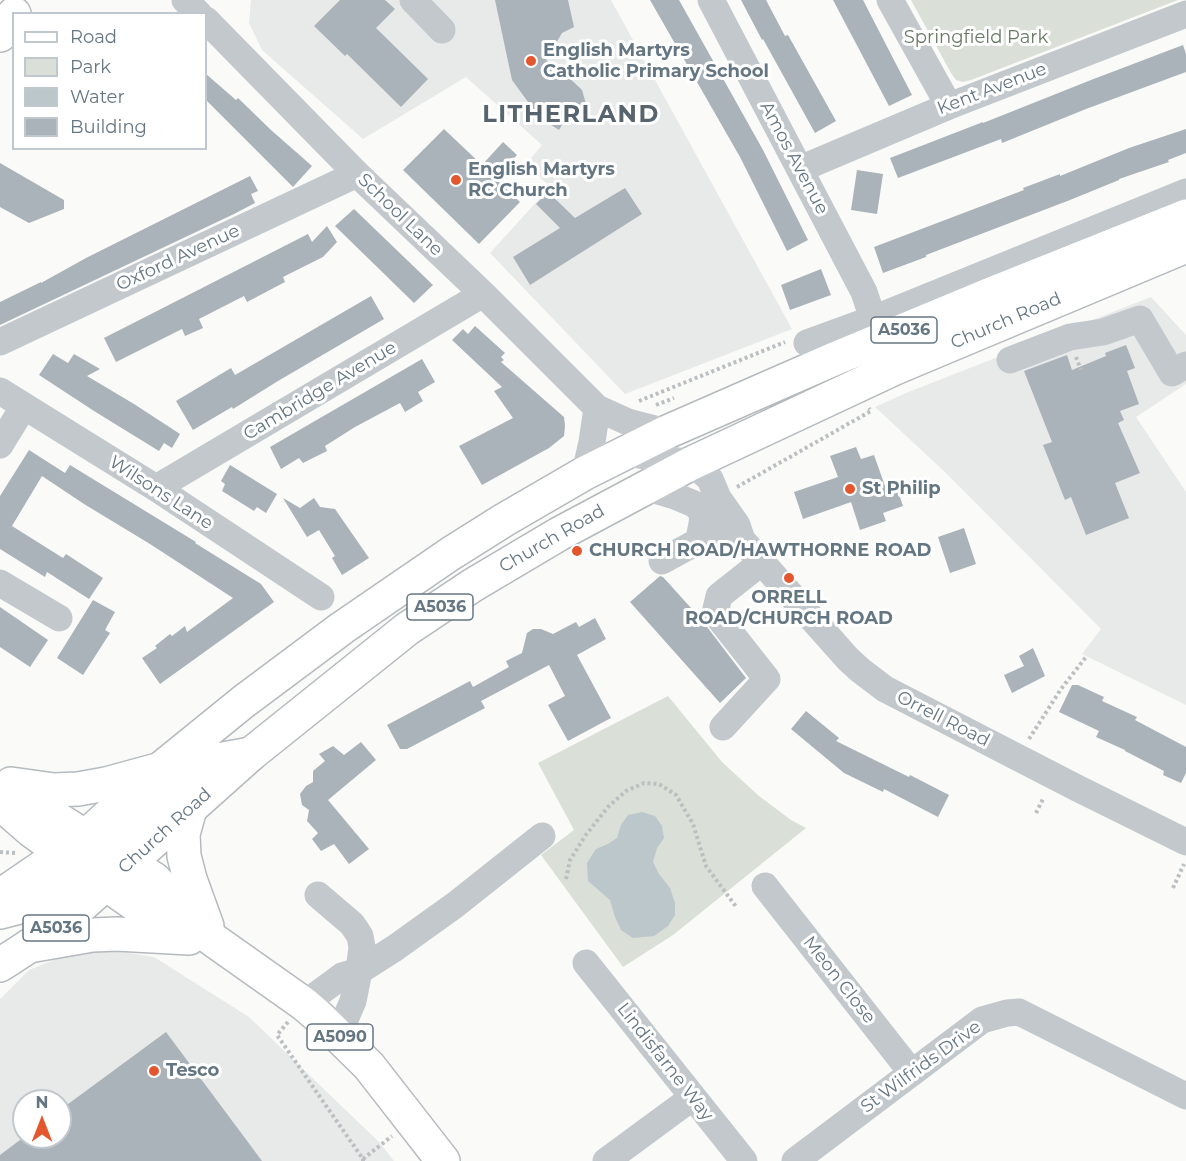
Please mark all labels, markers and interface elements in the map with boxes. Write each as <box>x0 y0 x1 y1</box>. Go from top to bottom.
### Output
legend <box>12 12 207 150</box>
text: Road <box>70 26 117 48</box>
park label: Springfield Park <box>904 27 1048 49</box>
place label: English Martyrs Catholic Primary School <box>543 40 769 82</box>
marker: English Martyrs Catholic Primary School <box>524 54 538 68</box>
text: Park <box>70 56 111 78</box>
street label: Kent Avenue <box>934 58 1050 120</box>
text: Water <box>70 86 125 108</box>
street label: Amos Avenue <box>755 98 833 218</box>
district label: LITHERLAND <box>482 101 660 129</box>
text: Building <box>70 116 147 138</box>
place label: English Martyrs RC Church <box>468 159 615 201</box>
street label: School Lane <box>353 169 447 261</box>
marker: English Martyrs RC Church <box>449 173 463 187</box>
street label: Oxford Avenue <box>113 220 243 296</box>
street label: Church Road <box>947 288 1065 354</box>
road number: A5036 <box>871 317 937 343</box>
street label: Cambridge Avenue <box>240 337 400 445</box>
street label: Wilsons Lane <box>105 451 217 535</box>
place label: St Philip <box>862 478 941 500</box>
marker: St Philip <box>843 482 857 496</box>
street label: Church Road <box>496 500 608 578</box>
place label: CHURCH ROAD/HAWTHORNE ROAD <box>589 540 931 562</box>
marker: CHURCH ROAD/HAWTHORNE ROAD <box>570 544 584 558</box>
marker: ORRELL ROAD/CHURCH ROAD <box>782 571 796 585</box>
place label: ORRELL ROAD/CHURCH ROAD <box>685 587 893 630</box>
road number: A5036 <box>407 594 473 620</box>
street label: Orrell Road <box>893 686 993 752</box>
street label: Church Road <box>114 784 216 878</box>
road number: A5036 <box>23 915 89 941</box>
street label: Meon Close <box>798 932 880 1028</box>
street label: Lindisfarne Way <box>612 999 718 1125</box>
street label: St Wilfrids Drive <box>857 1016 985 1118</box>
road number: A5090 <box>307 1024 373 1050</box>
place label: Tesco <box>166 1060 219 1082</box>
marker: Tesco <box>147 1064 161 1078</box>
north arrow <box>12 1089 72 1149</box>
text: N <box>36 1093 48 1112</box>

